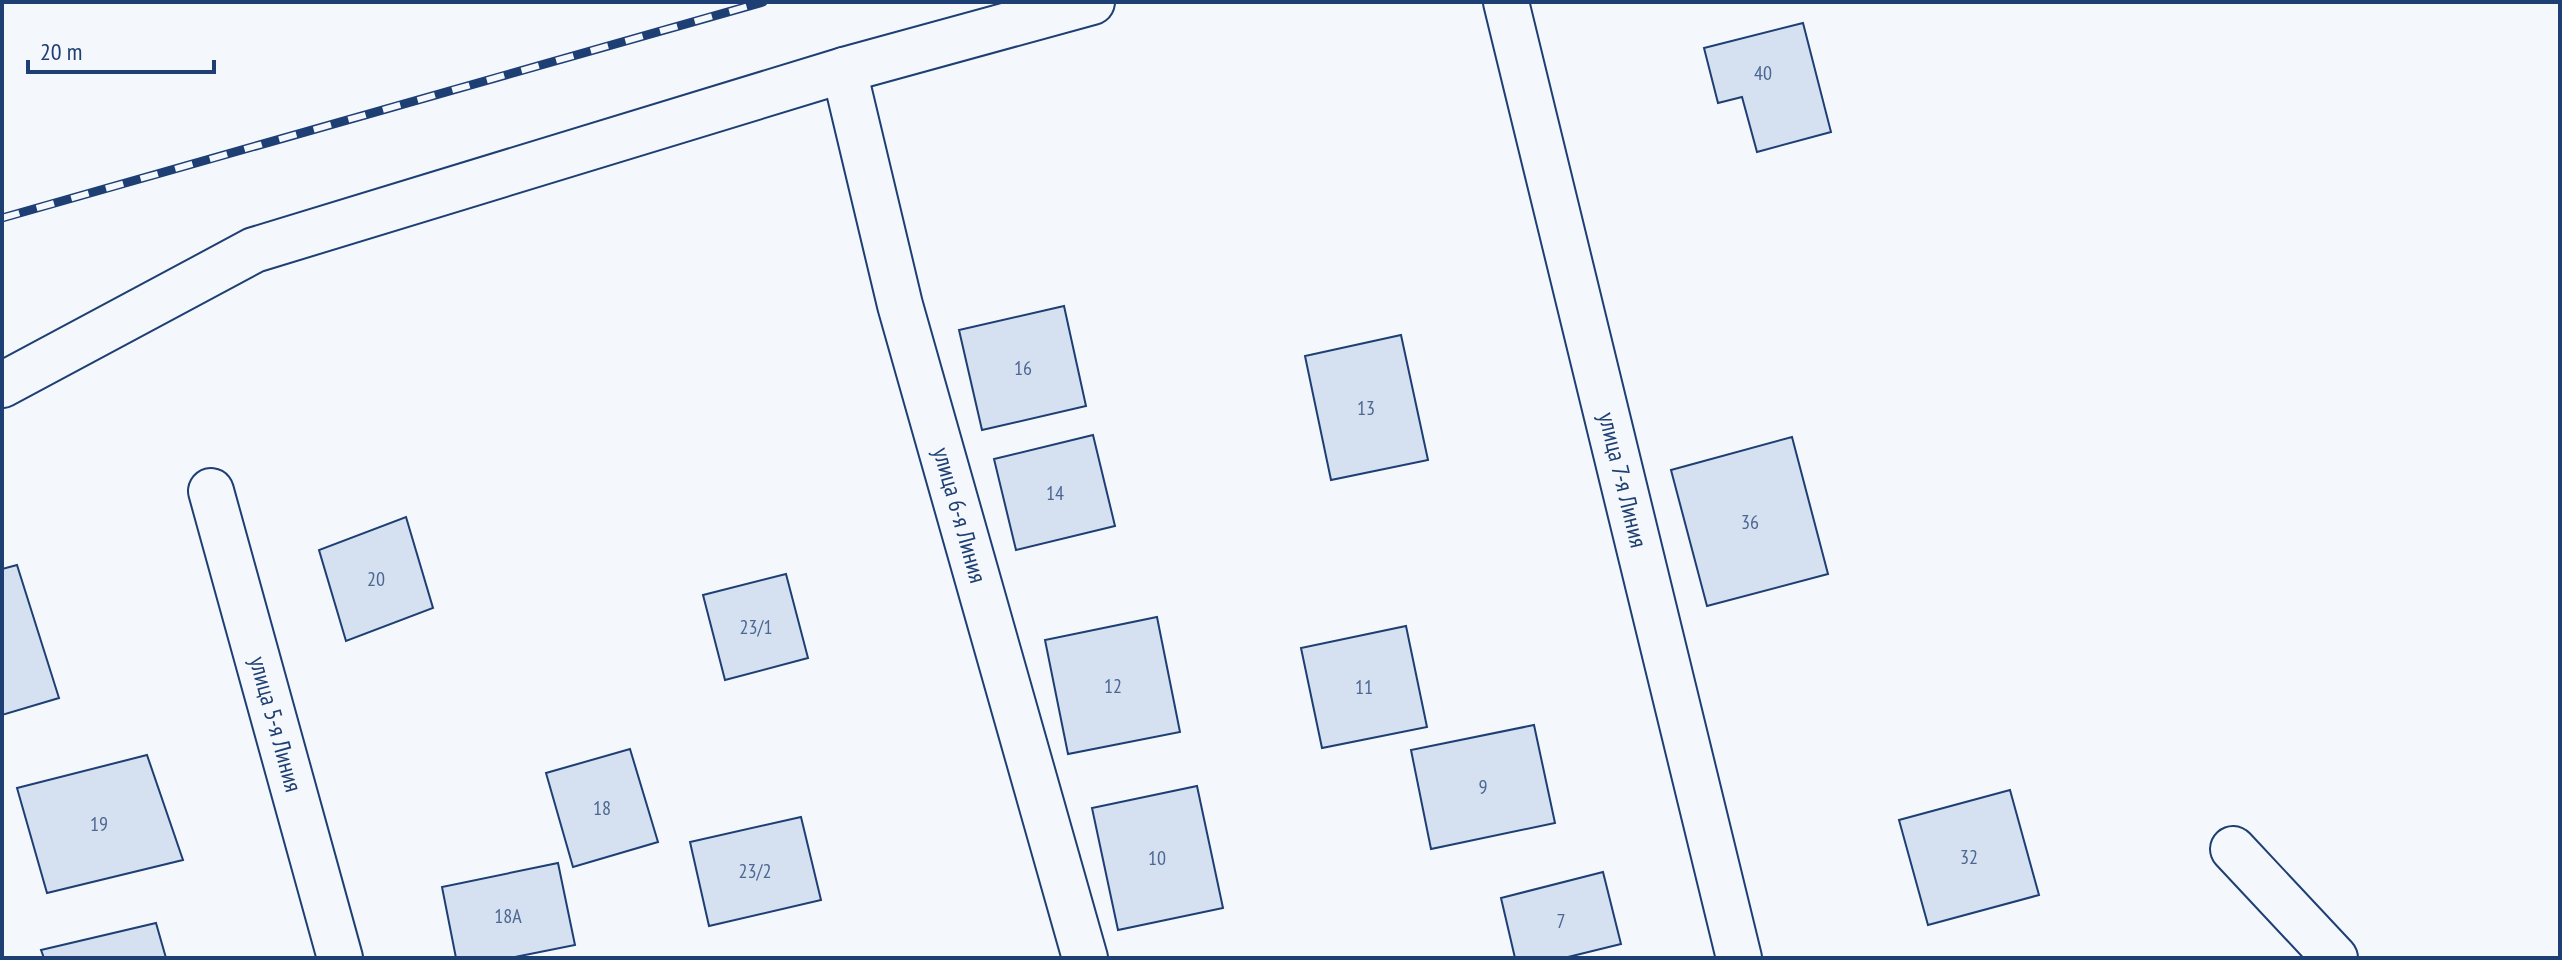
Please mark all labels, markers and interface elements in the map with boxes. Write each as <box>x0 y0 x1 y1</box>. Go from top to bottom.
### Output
scale bar <box>28 24 214 74</box>
text: 20 m <box>40 36 82 67</box>
house number: 40 <box>1754 60 1772 86</box>
house number: 16 <box>1014 355 1032 381</box>
house number: 13 <box>1357 395 1375 421</box>
street label: улица 7-я Линия <box>1592 409 1654 551</box>
street label: улица 6-я Линия <box>926 444 994 586</box>
house number: 14 <box>1046 480 1064 506</box>
house number: 36 <box>1741 509 1759 535</box>
house number: 20 <box>367 566 385 592</box>
house number: 23/1 <box>740 614 772 640</box>
street label: улица 5-я Линия <box>242 653 309 795</box>
house number: 12 <box>1104 673 1122 699</box>
house number: 11 <box>1355 674 1373 700</box>
house number: 9 <box>1479 774 1488 800</box>
house number: 18 <box>593 795 611 821</box>
house number: 19 <box>90 811 108 837</box>
house number: 32 <box>1960 844 1978 870</box>
house number: 10 <box>1148 845 1166 871</box>
house number: 23/2 <box>739 858 771 884</box>
house number: 18А <box>494 903 522 929</box>
house number: 7 <box>1557 908 1566 934</box>

